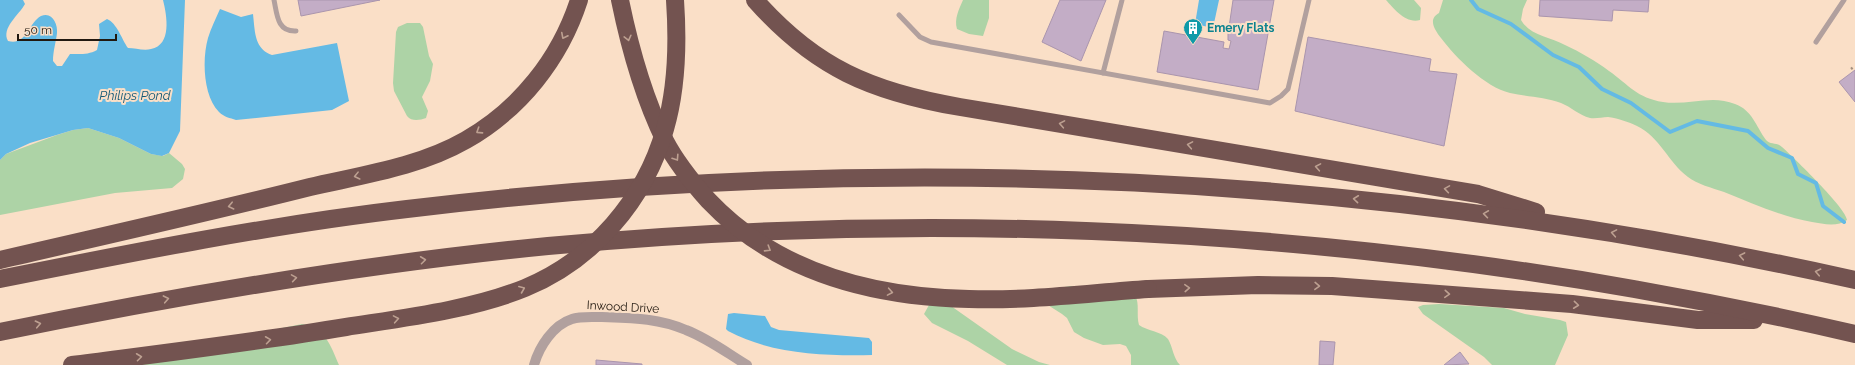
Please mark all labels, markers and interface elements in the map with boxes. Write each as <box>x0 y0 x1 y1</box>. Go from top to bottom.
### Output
scale bar <box>18 16 116 42</box>
building icon: Emery Flats <box>1182 17 1204 45</box>
place label: Emery Flats <box>1207 21 1274 35</box>
text: 50 m <box>24 23 52 37</box>
one-way arrow <box>562 32 569 39</box>
one-way arrow <box>624 35 632 41</box>
water label: Philips Pond <box>99 88 171 103</box>
one-way arrow <box>1059 120 1065 129</box>
one-way arrow <box>476 127 483 134</box>
one-way arrow <box>1187 141 1193 150</box>
one-way arrow <box>671 154 679 161</box>
one-way arrow <box>1315 163 1321 172</box>
one-way arrow <box>354 171 361 179</box>
one-way arrow <box>1443 185 1450 194</box>
one-way arrow <box>1353 194 1359 203</box>
one-way arrow <box>228 202 234 210</box>
one-way arrow <box>1482 210 1489 219</box>
one-way arrow <box>1611 229 1617 238</box>
one-way arrow <box>764 244 771 252</box>
one-way arrow <box>1739 252 1745 261</box>
one-way arrow <box>420 255 426 264</box>
one-way arrow <box>1815 268 1821 276</box>
one-way arrow <box>291 274 297 283</box>
one-way arrow <box>1314 282 1320 290</box>
one-way arrow <box>1184 283 1190 292</box>
one-way arrow <box>519 286 526 294</box>
one-way arrow <box>886 287 893 296</box>
one-way arrow <box>1444 289 1450 298</box>
one-way arrow <box>163 295 169 304</box>
street label: Inwood Drive <box>586 298 660 316</box>
one-way arrow <box>1573 300 1579 309</box>
one-way arrow <box>393 315 399 324</box>
one-way arrow <box>35 320 41 329</box>
one-way arrow <box>264 336 271 345</box>
one-way arrow <box>136 352 142 361</box>

